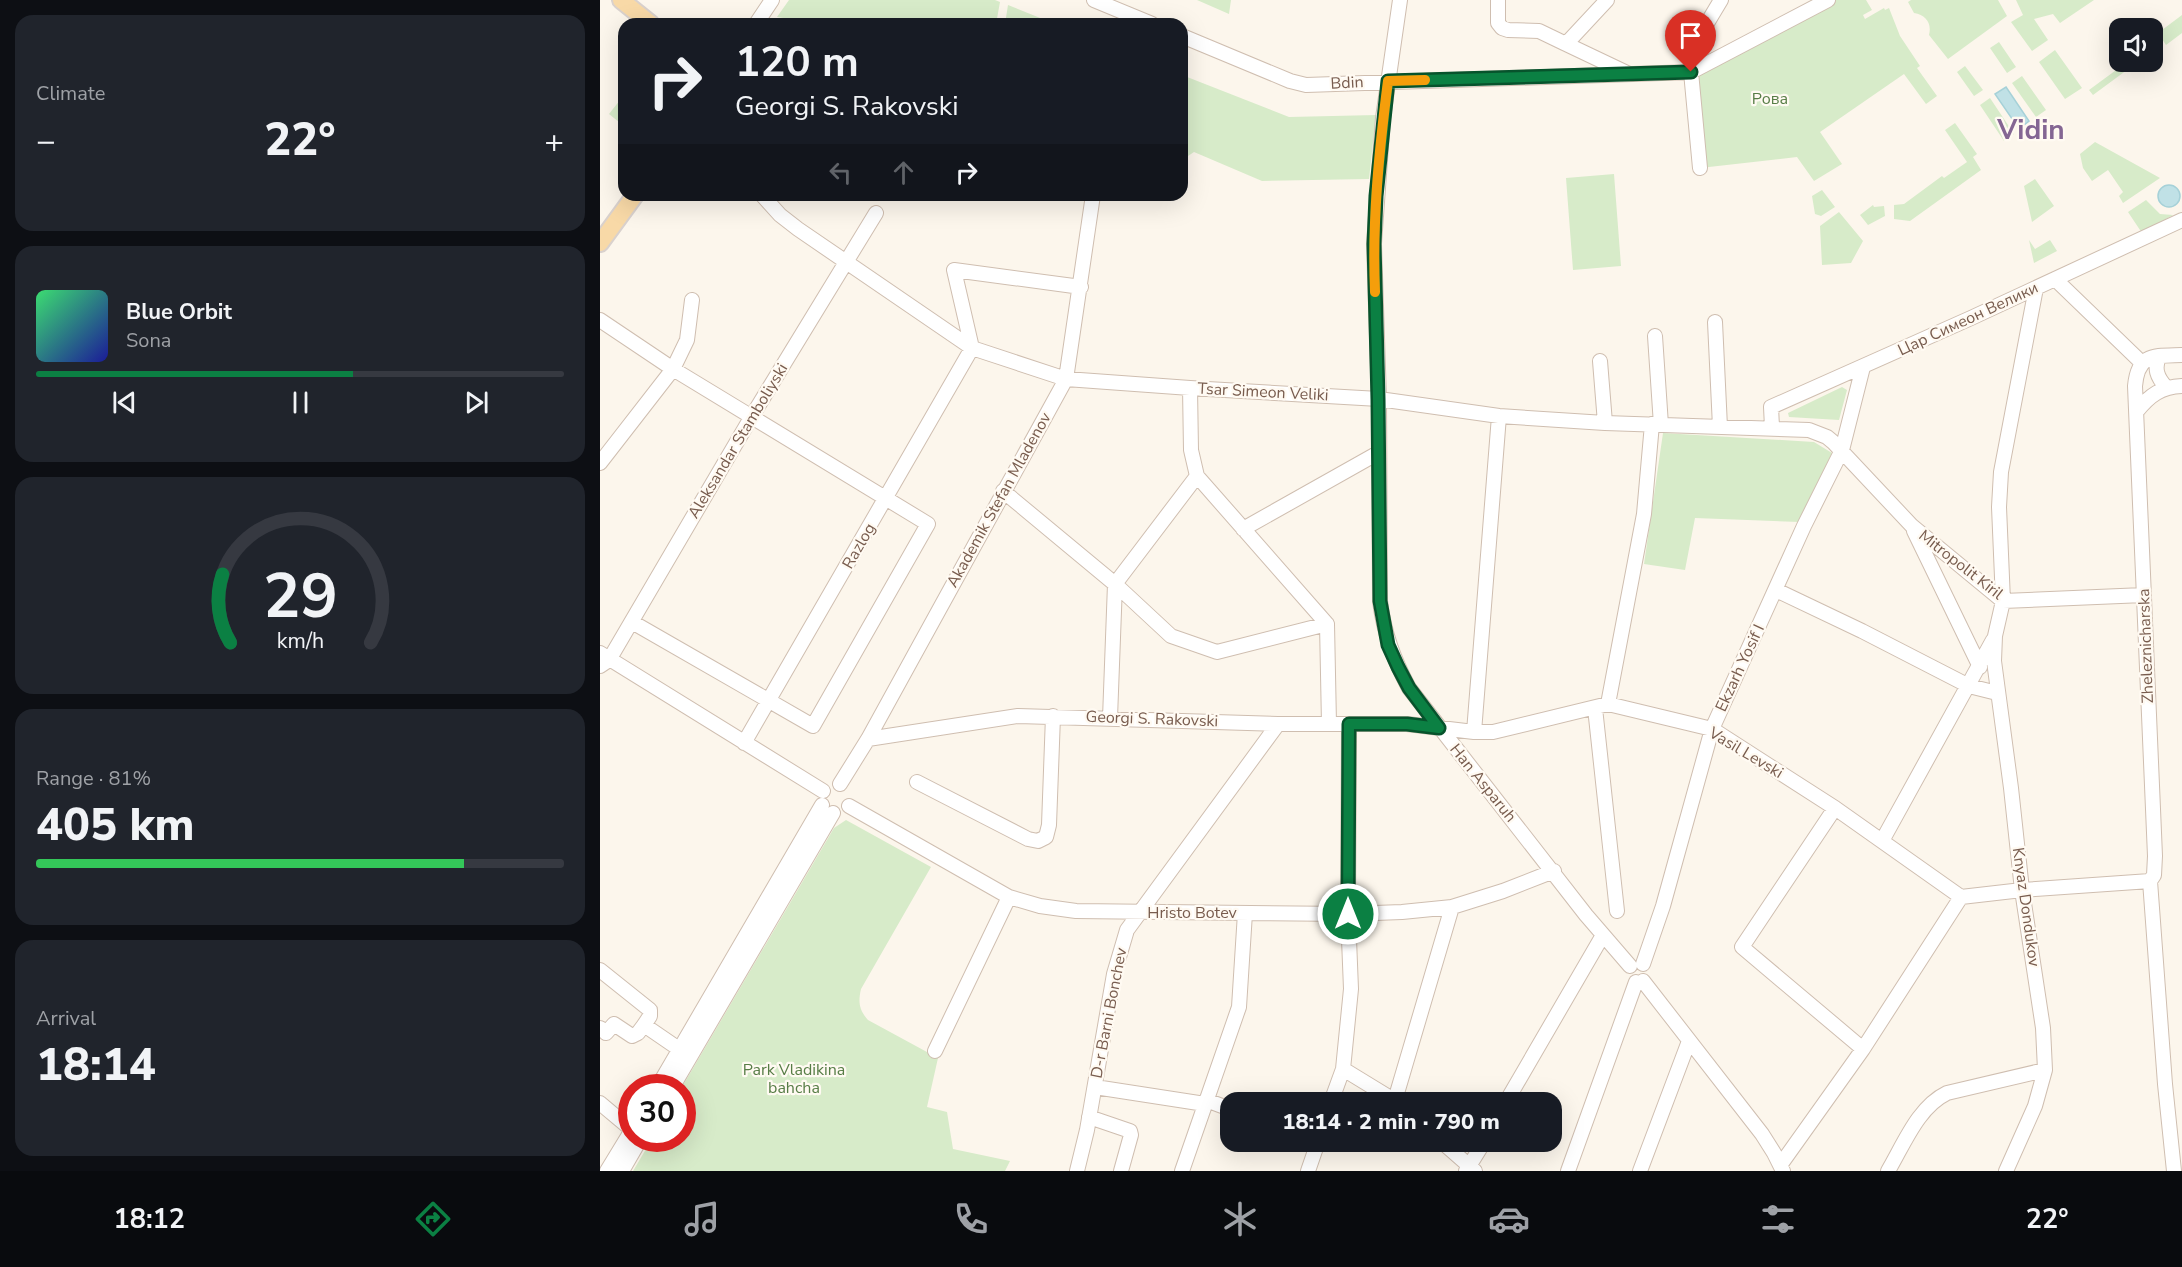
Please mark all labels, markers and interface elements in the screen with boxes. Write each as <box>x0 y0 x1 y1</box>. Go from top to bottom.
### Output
pin <box>1665 10 1716 72</box>
map controls <box>2109 18 2163 72</box>
button: sound <box>2109 18 2163 72</box>
icon: arrive <box>1674 19 1707 52</box>
text: 120 m <box>735 34 859 91</box>
icon: right <box>636 42 714 120</box>
street label: Bdin <box>1330 71 1364 95</box>
text: Climate <box>36 80 105 107</box>
text: Georgi S. Rakovski <box>735 88 959 125</box>
park label: Рова <box>1752 88 1788 110</box>
text: 22° <box>264 110 336 171</box>
district label: Vidin <box>1996 111 2065 149</box>
text: − <box>36 119 56 164</box>
text: + <box>544 119 564 164</box>
icon: left <box>824 156 857 189</box>
icon: ahead <box>887 156 920 189</box>
icon: right <box>950 156 983 189</box>
street label: Цар Симеон Велики <box>1894 277 2042 361</box>
text: Blue Orbit <box>126 297 232 327</box>
text: Sona <box>126 327 171 354</box>
street label: Aleksandar Stamboliyski <box>683 359 793 523</box>
street label: Tsar Simeon Veliki <box>1197 378 1329 406</box>
icon: previous <box>108 386 141 419</box>
icon: pause <box>284 386 317 419</box>
icon: next <box>460 386 493 419</box>
street label: Akademik Stefan Mladenov <box>942 408 1057 591</box>
street label: Razlog <box>837 519 881 573</box>
street label: Mitropolit Kiril <box>1914 525 2008 605</box>
text: 29 <box>263 554 337 639</box>
street label: Zheleznicharska <box>2133 588 2159 704</box>
street label: Ekzarh Yosif I <box>1710 621 1770 715</box>
text: km/h <box>276 626 324 656</box>
street label: Georgi S. Rakovski <box>1085 706 1219 732</box>
street label: Vasil Levski <box>1704 722 1787 784</box>
street label: Han Asparuh <box>1445 739 1521 827</box>
text: Range · 81% <box>36 765 151 792</box>
text: 405 km <box>36 795 195 856</box>
street label: Knyaz Dondukov <box>2007 846 2045 969</box>
position arrow <box>1316 882 1380 946</box>
street label: Hristo Botev <box>1147 902 1238 924</box>
street label: D-r Barni Bonchev <box>1086 945 1133 1080</box>
text: Arrival <box>36 1005 96 1032</box>
text: 18:14 <box>36 1035 156 1096</box>
park label: Park Vladikina bahcha <box>743 1059 845 1099</box>
speed limit sign: 30 <box>618 1074 696 1152</box>
text: 18:14 · 2 min · 790 m <box>1282 1107 1500 1137</box>
icon: directions <box>412 1198 454 1240</box>
icon: music <box>681 1198 723 1240</box>
icon: phone <box>950 1198 992 1240</box>
icon: climate <box>1219 1198 1261 1240</box>
icon: car <box>1488 1198 1530 1240</box>
icon: filters <box>1757 1198 1799 1240</box>
text: 18:12 <box>113 1201 185 1238</box>
text: 22° <box>2026 1201 2068 1238</box>

